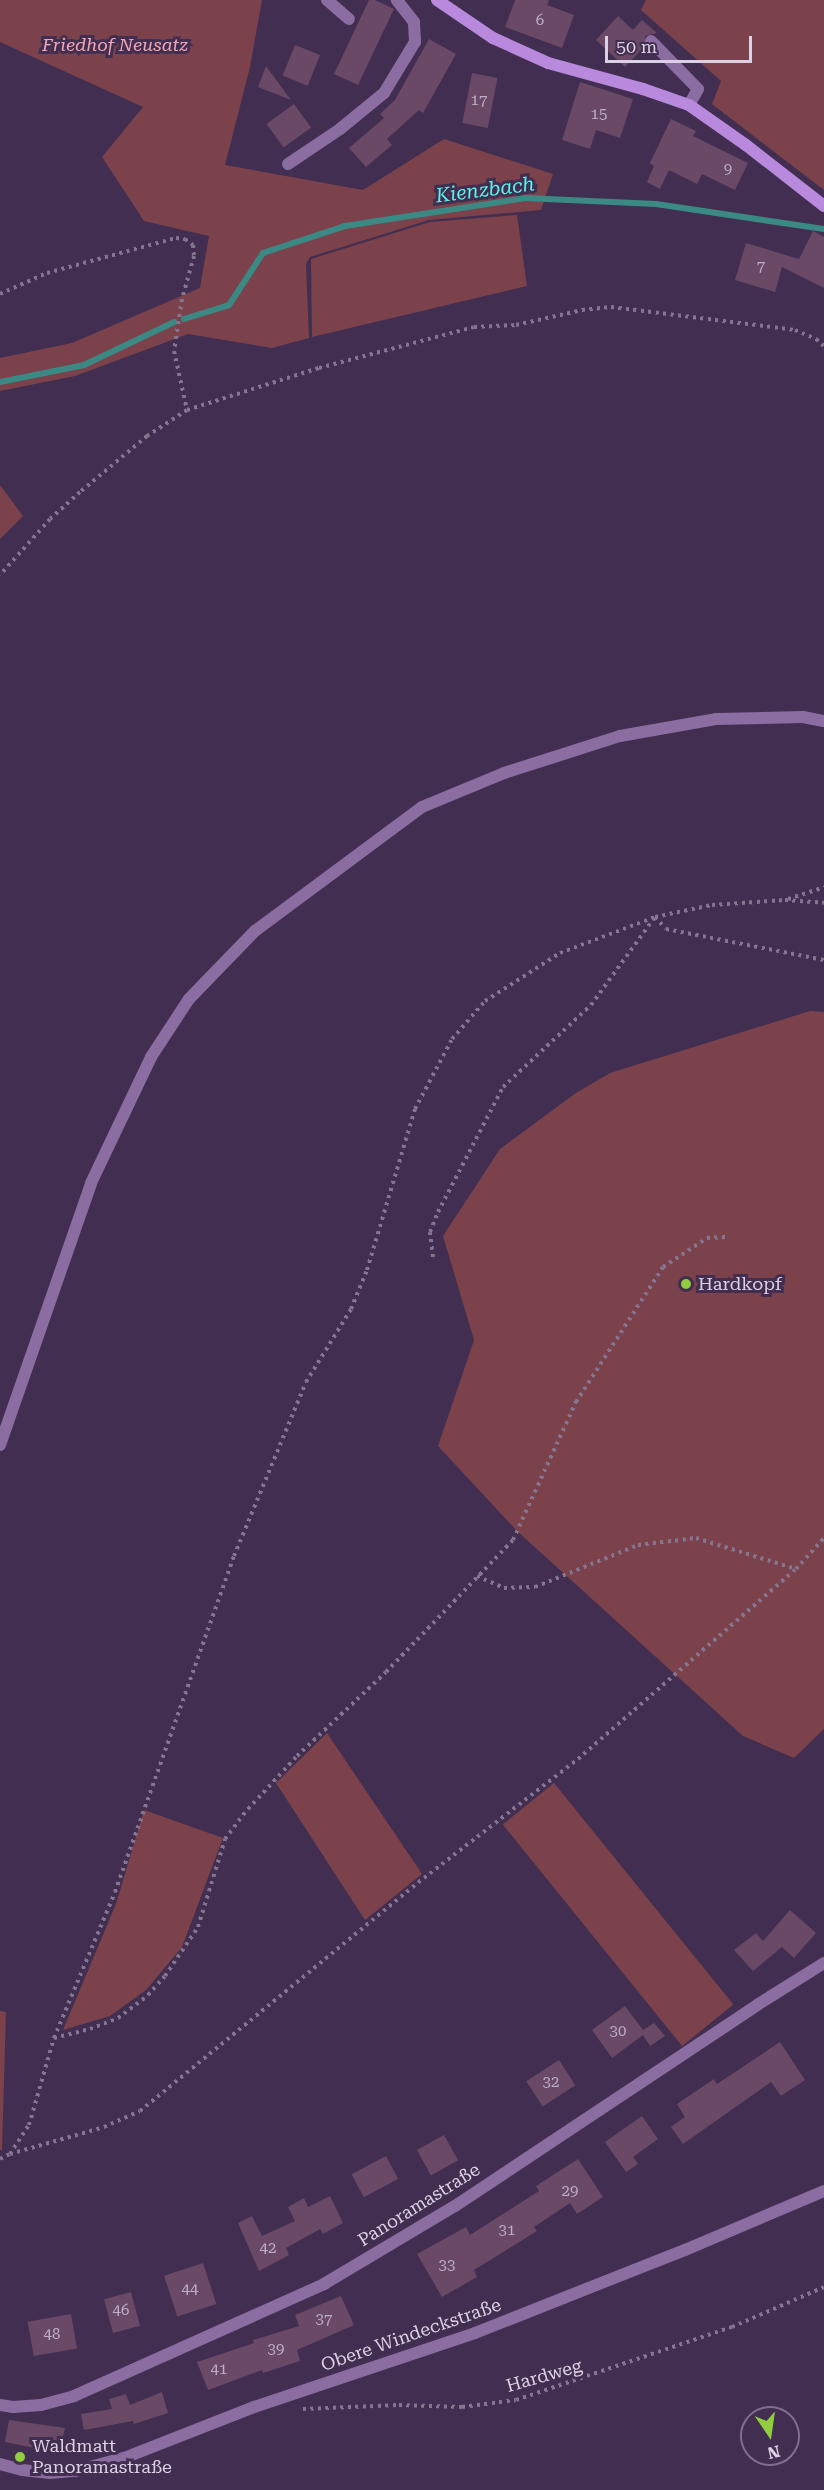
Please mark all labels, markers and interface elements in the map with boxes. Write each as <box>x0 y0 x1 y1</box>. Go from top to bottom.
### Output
house number: 6 <box>536 12 544 30</box>
scale bar <box>608 24 755 62</box>
park label: Friedhof Neusatz <box>42 34 188 56</box>
text: 50 m <box>616 36 657 57</box>
house number: 17 <box>471 92 487 110</box>
house number: 15 <box>591 106 607 124</box>
house number: 9 <box>724 161 732 179</box>
water label: Kienzbach <box>434 172 536 208</box>
house number: 7 <box>757 258 765 276</box>
place label: Hardkopf <box>698 1273 782 1295</box>
marker: Hardkopf <box>679 1277 693 1291</box>
house number: 30 <box>610 2023 626 2041</box>
house number: 32 <box>543 2074 559 2092</box>
street label: Panoramastraße <box>354 2159 484 2251</box>
house number: 29 <box>562 2183 578 2201</box>
house number: 31 <box>499 2222 515 2240</box>
house number: 42 <box>260 2240 276 2258</box>
house number: 33 <box>439 2257 455 2275</box>
house number: 44 <box>182 2281 198 2299</box>
street label: Obere Windeckstraße <box>318 2294 504 2376</box>
house number: 46 <box>113 2302 129 2320</box>
house number: 37 <box>316 2311 332 2329</box>
house number: 48 <box>44 2326 60 2344</box>
house number: 39 <box>268 2341 284 2359</box>
street label: Hardweg <box>504 2355 584 2397</box>
house number: 41 <box>211 2361 227 2379</box>
north arrow <box>740 2406 800 2466</box>
place label: Waldmatt Panoramastraße <box>32 2436 172 2478</box>
text: N <box>766 2441 782 2463</box>
marker: Waldmatt Panoramastraße <box>13 2450 27 2464</box>

